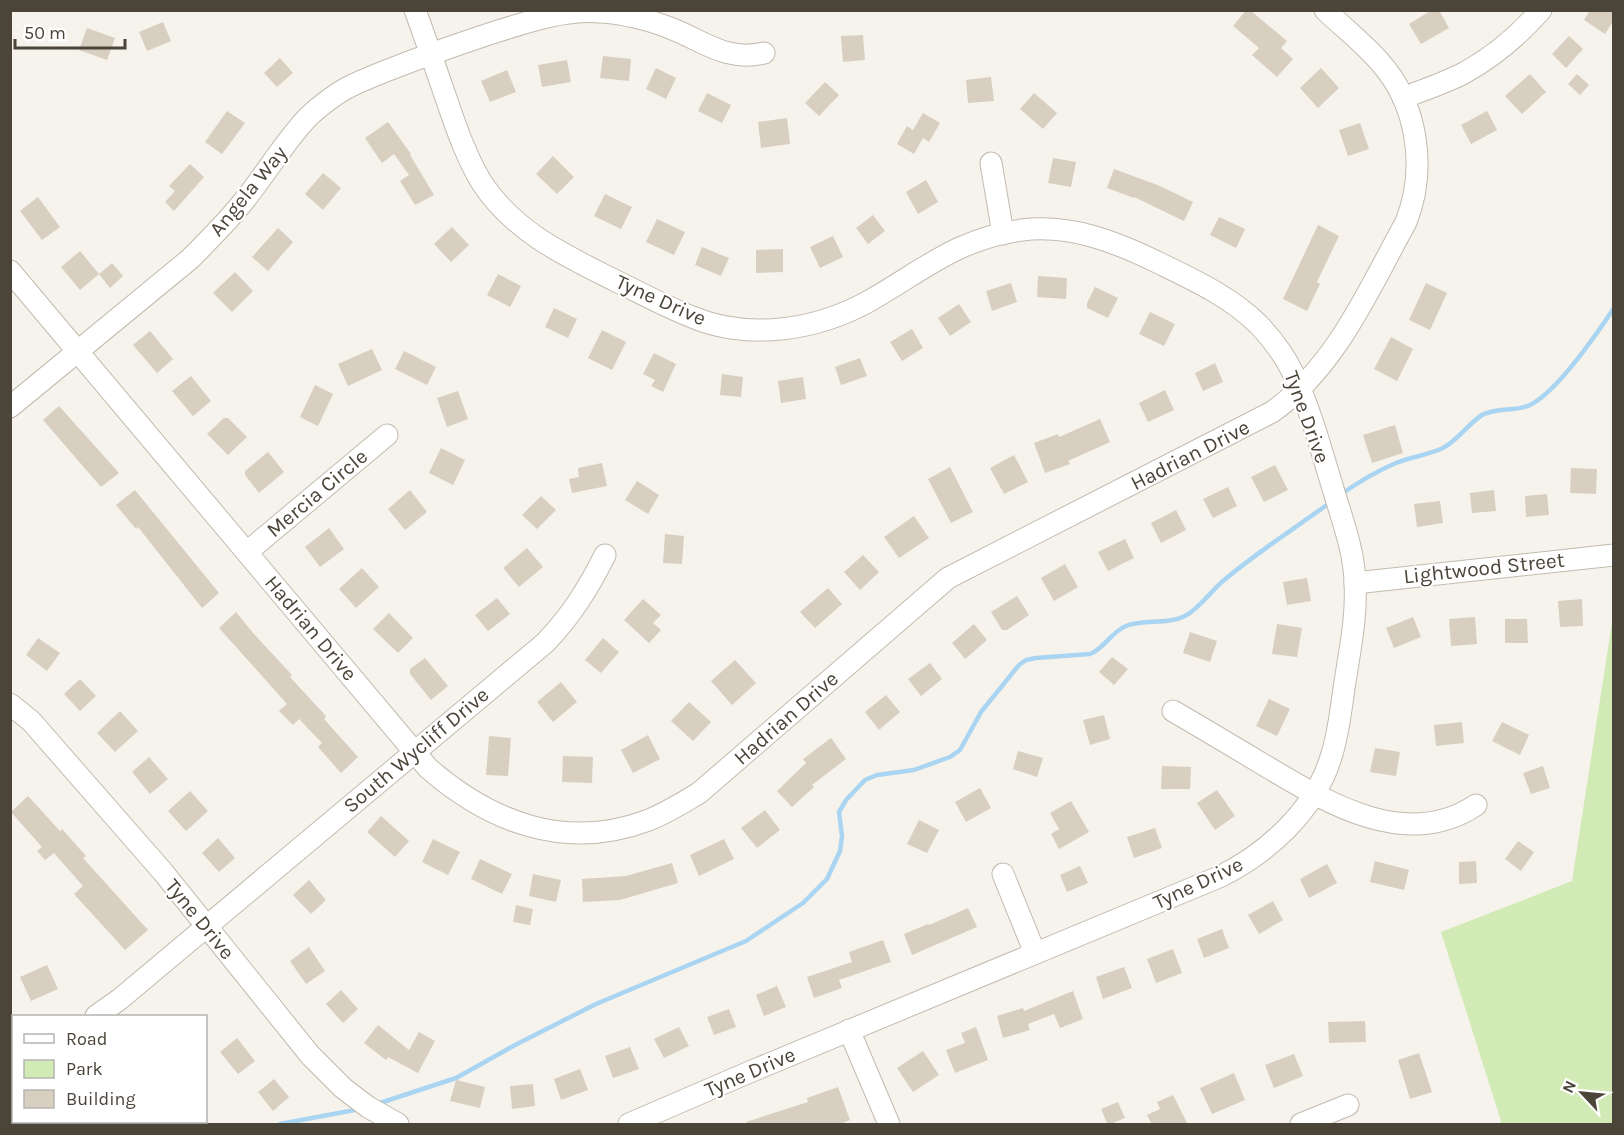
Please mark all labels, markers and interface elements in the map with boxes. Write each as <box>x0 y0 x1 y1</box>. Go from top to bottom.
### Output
scale bar <box>15 12 124 50</box>
text: 50 m <box>24 22 66 44</box>
street label: Angela Way <box>204 141 292 241</box>
street label: Tyne Drive <box>612 269 710 331</box>
street label: Tyne Drive <box>1279 368 1335 466</box>
street label: Hadrian Drive <box>1127 415 1253 495</box>
street label: Mercia Circle <box>262 444 372 542</box>
street label: Lightwood Street <box>1402 548 1566 588</box>
street label: Hadrian Drive <box>260 570 362 686</box>
street label: Hadrian Drive <box>729 666 843 770</box>
street label: South Wycliff Drive <box>338 682 494 818</box>
street label: Tyne Drive <box>1149 852 1247 914</box>
street label: Tyne Drive <box>160 874 240 964</box>
legend <box>12 1015 207 1123</box>
text: Road <box>66 1028 107 1050</box>
street label: Tyne Drive <box>701 1042 799 1102</box>
text: Park <box>66 1058 103 1080</box>
north arrow <box>1552 1063 1612 1123</box>
text: N <box>1558 1077 1580 1096</box>
text: Building <box>66 1088 136 1110</box>

